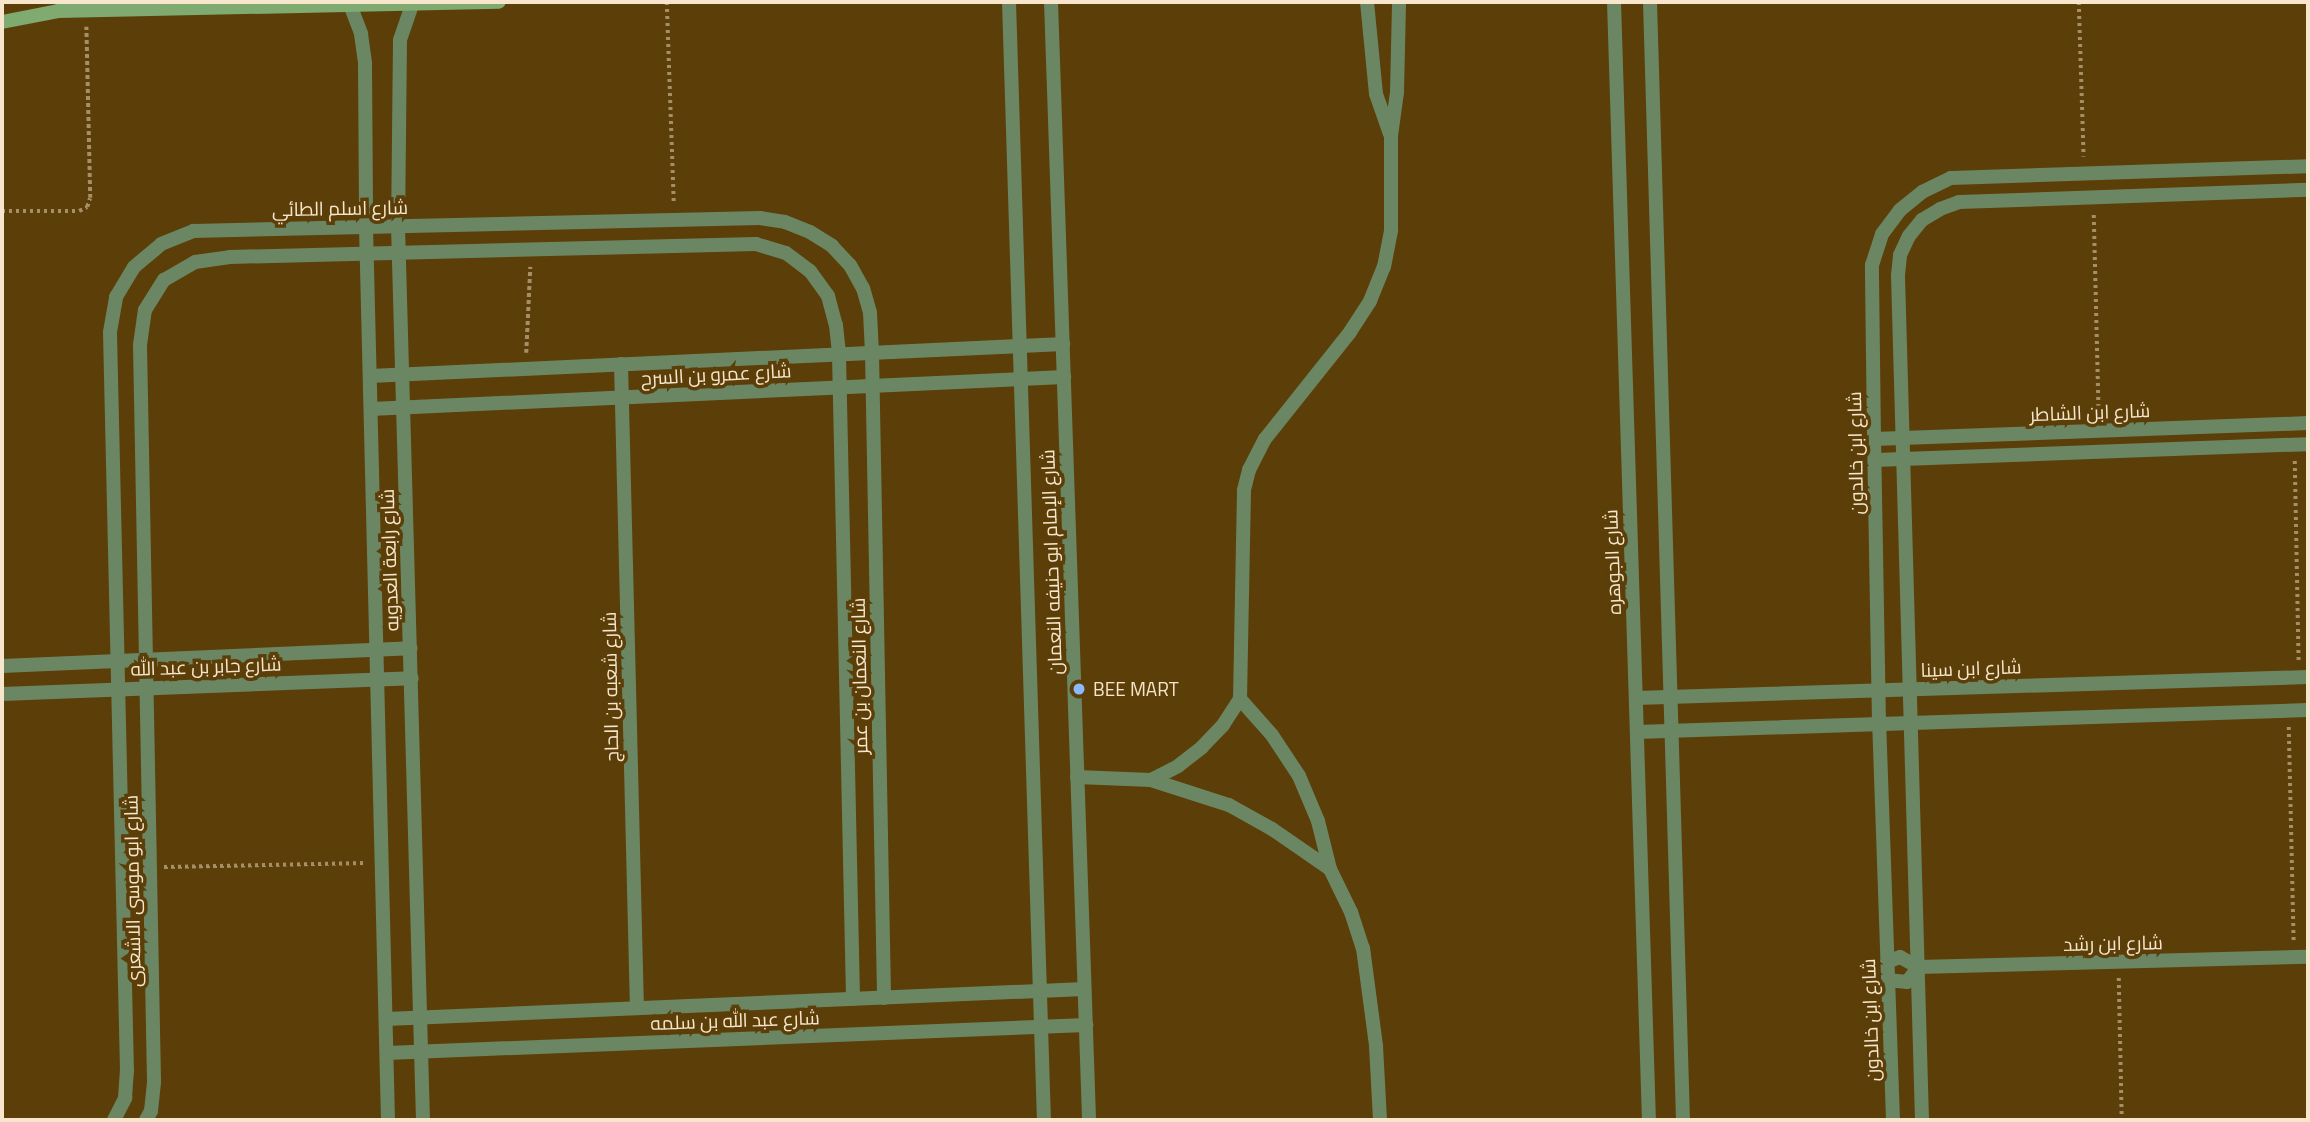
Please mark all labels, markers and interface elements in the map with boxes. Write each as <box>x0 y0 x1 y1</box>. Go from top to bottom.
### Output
street label: شارع اسلم الطائي <box>272 195 408 221</box>
street label: شارع عمرو بن السرح <box>640 359 792 389</box>
street label: شارع ابن خالدون <box>1843 391 1867 515</box>
street label: شارع ابن الشاطر <box>2029 399 2151 425</box>
street label: شارع الإمام ابو حنيفه النعمان <box>1036 449 1066 675</box>
street label: شارع رابعة العدويه <box>375 488 403 632</box>
street label: شارع الجوهره <box>1599 509 1625 615</box>
street label: شارع النعمان بن عمر <box>846 598 872 754</box>
street label: شارع شعبه بن الحاج <box>597 612 623 762</box>
street label: شارع جابر بن عبد الله <box>130 652 282 680</box>
street label: شارع ابن سينا <box>1920 655 2022 681</box>
place label: BEE MART <box>1093 678 1179 700</box>
marker: BEE MART <box>1071 681 1087 697</box>
street label: شارع ابو موسى الاشعرى <box>119 795 145 987</box>
street label: شارع ابن رشد <box>2063 931 2163 955</box>
street label: شارع ابن خالدون <box>1856 958 1884 1082</box>
street label: شارع عبد الله بن سلمه <box>650 1006 820 1034</box>

